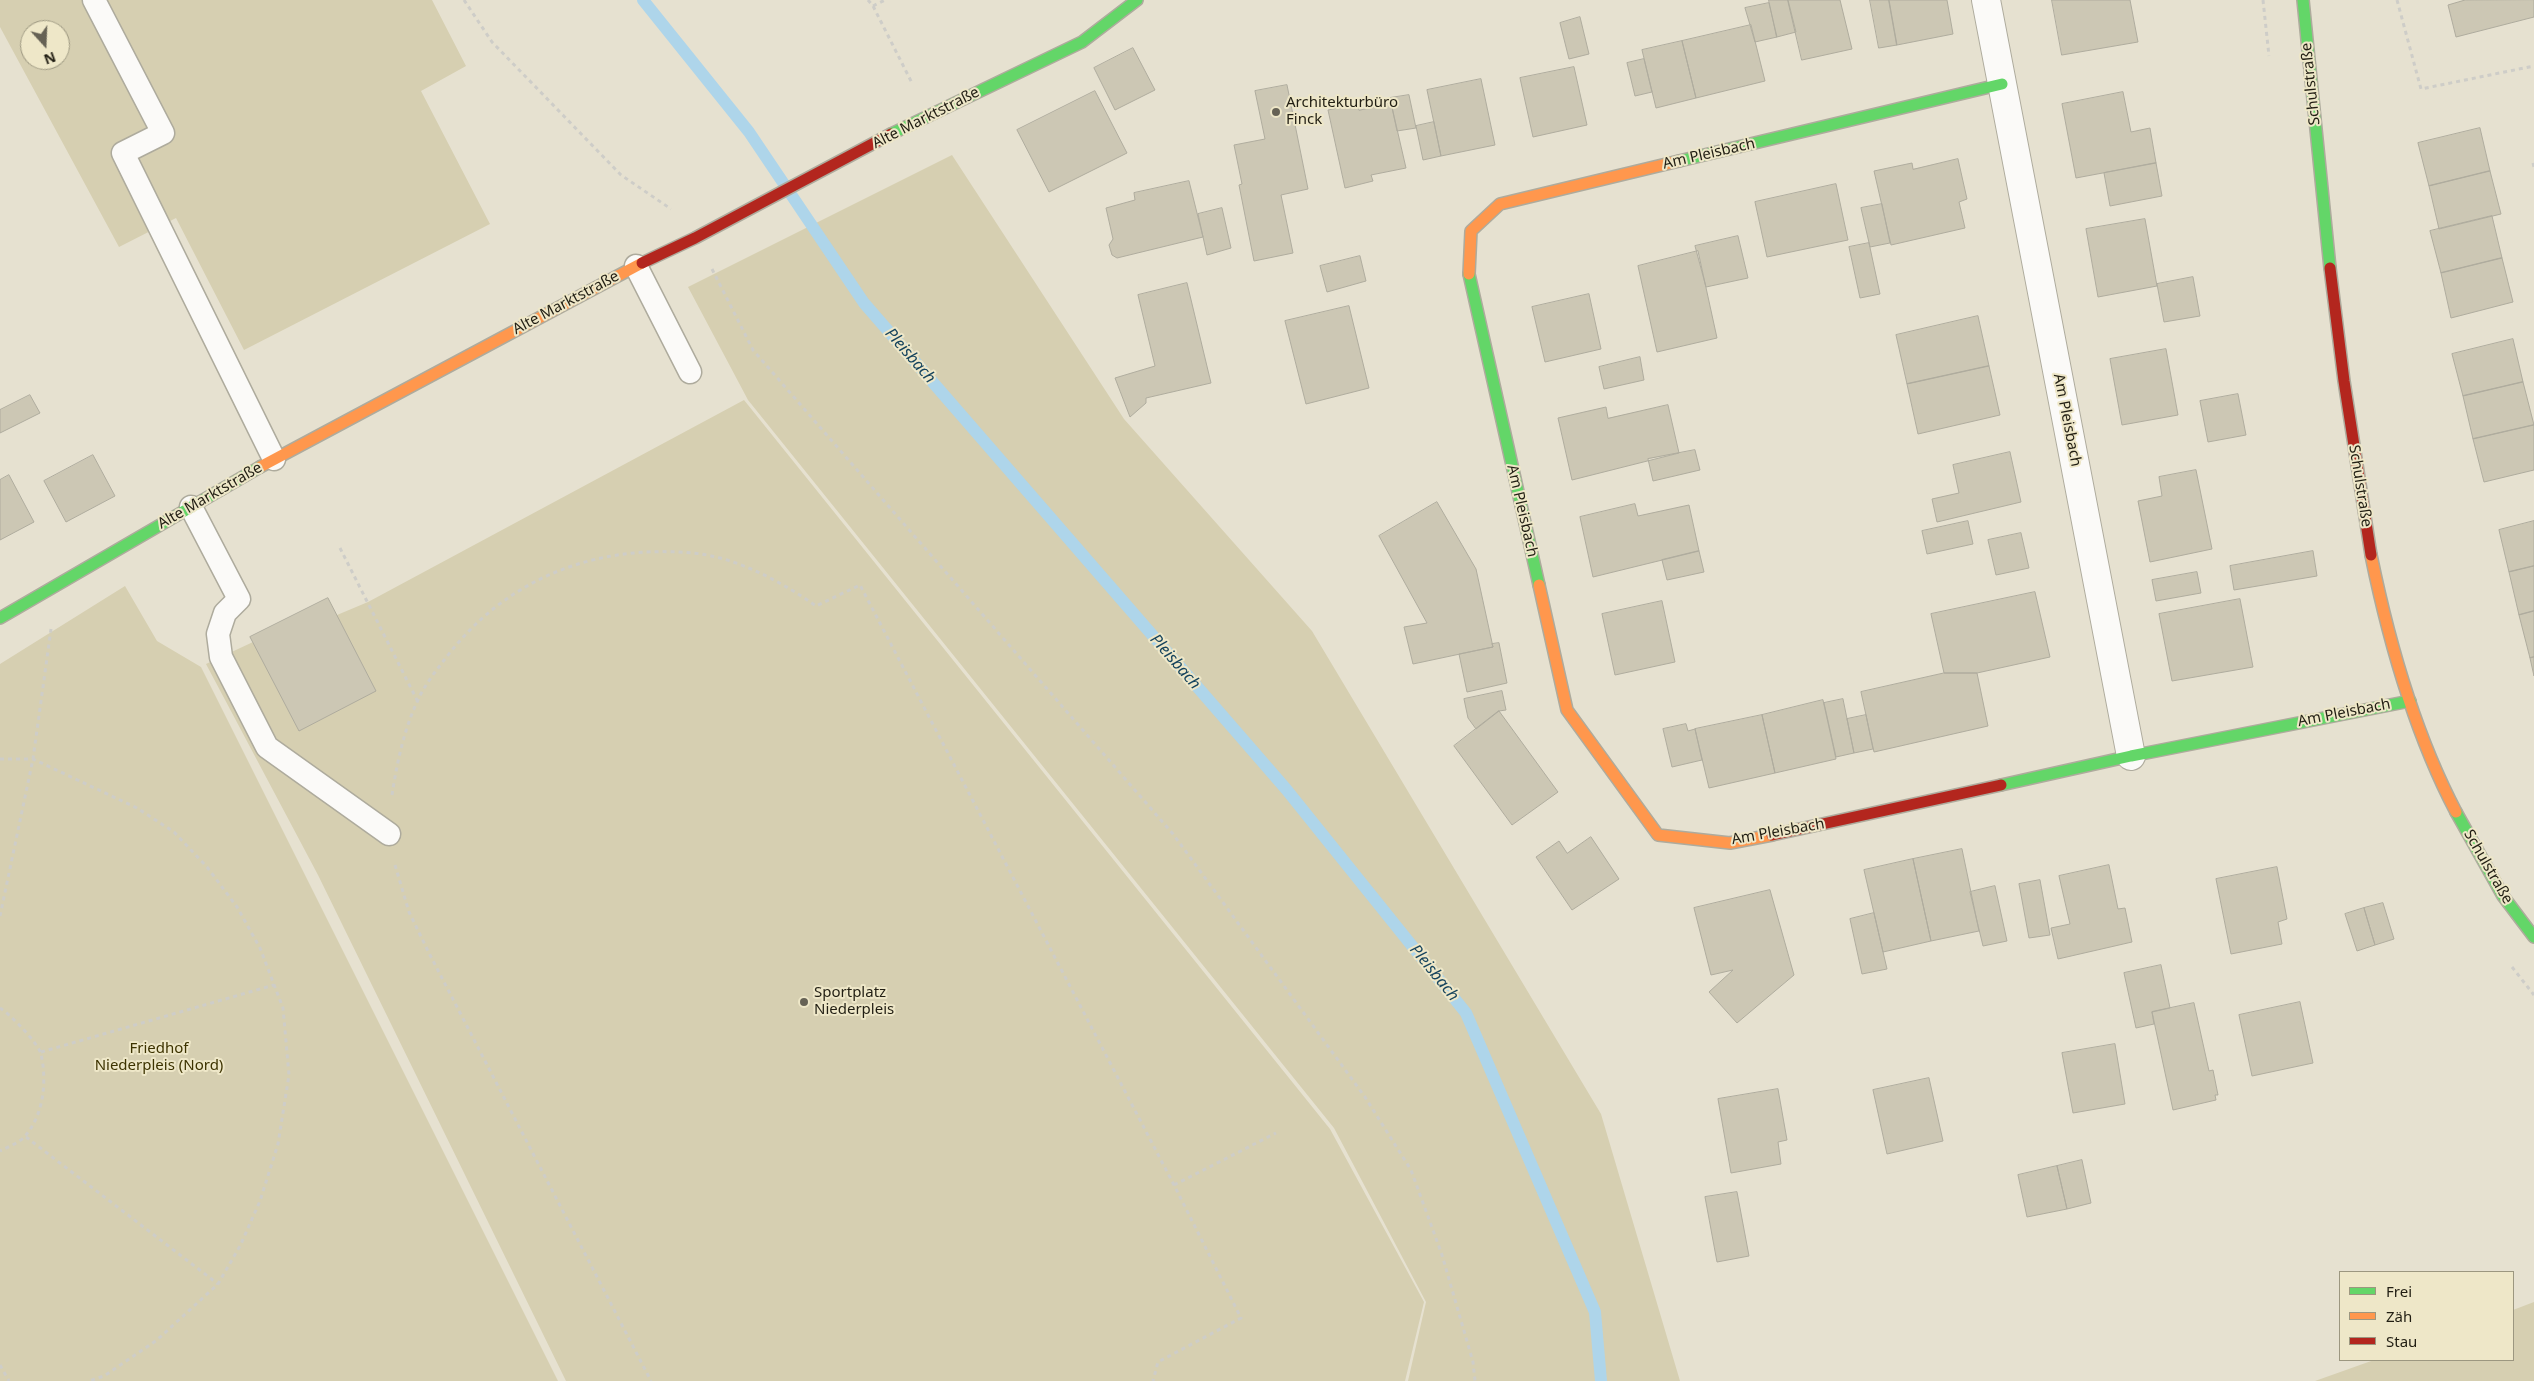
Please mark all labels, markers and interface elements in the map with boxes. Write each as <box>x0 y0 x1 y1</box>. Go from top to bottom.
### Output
north arrow <box>20 20 70 70</box>
street label: Schulstraße <box>2298 42 2324 126</box>
text: N <box>41 48 59 69</box>
street label: Alte Marktstraße <box>869 83 983 153</box>
place label: Architekturbüro Finck <box>1286 94 1398 129</box>
marker: Architekturbüro Finck <box>1270 106 1282 118</box>
street label: Am Pleisbach <box>1661 135 1757 173</box>
street label: Alte Marktstraße <box>510 267 622 339</box>
water label: Pleisbach <box>881 324 939 388</box>
street label: Am Pleisbach <box>2049 372 2085 468</box>
street label: Schulstraße <box>2345 444 2375 528</box>
street label: Alte Marktstraße <box>155 459 265 533</box>
street label: Am Pleisbach <box>1503 463 1541 559</box>
water label: Pleisbach <box>1146 630 1204 694</box>
street label: Am Pleisbach <box>2296 695 2392 731</box>
street label: Am Pleisbach <box>1730 815 1826 849</box>
street label: Schulstraße <box>2460 827 2516 907</box>
water label: Pleisbach <box>1405 941 1463 1005</box>
place label: Sportplatz Niederpleis <box>814 984 894 1019</box>
marker: Sportplatz Niederpleis <box>798 996 810 1008</box>
park label: Friedhof Niederpleis (Nord) <box>95 1040 223 1075</box>
legend <box>2339 1271 2514 1361</box>
text: Frei <box>2386 1281 2412 1301</box>
text: Zäh <box>2386 1306 2412 1326</box>
text: Stau <box>2386 1331 2417 1351</box>

